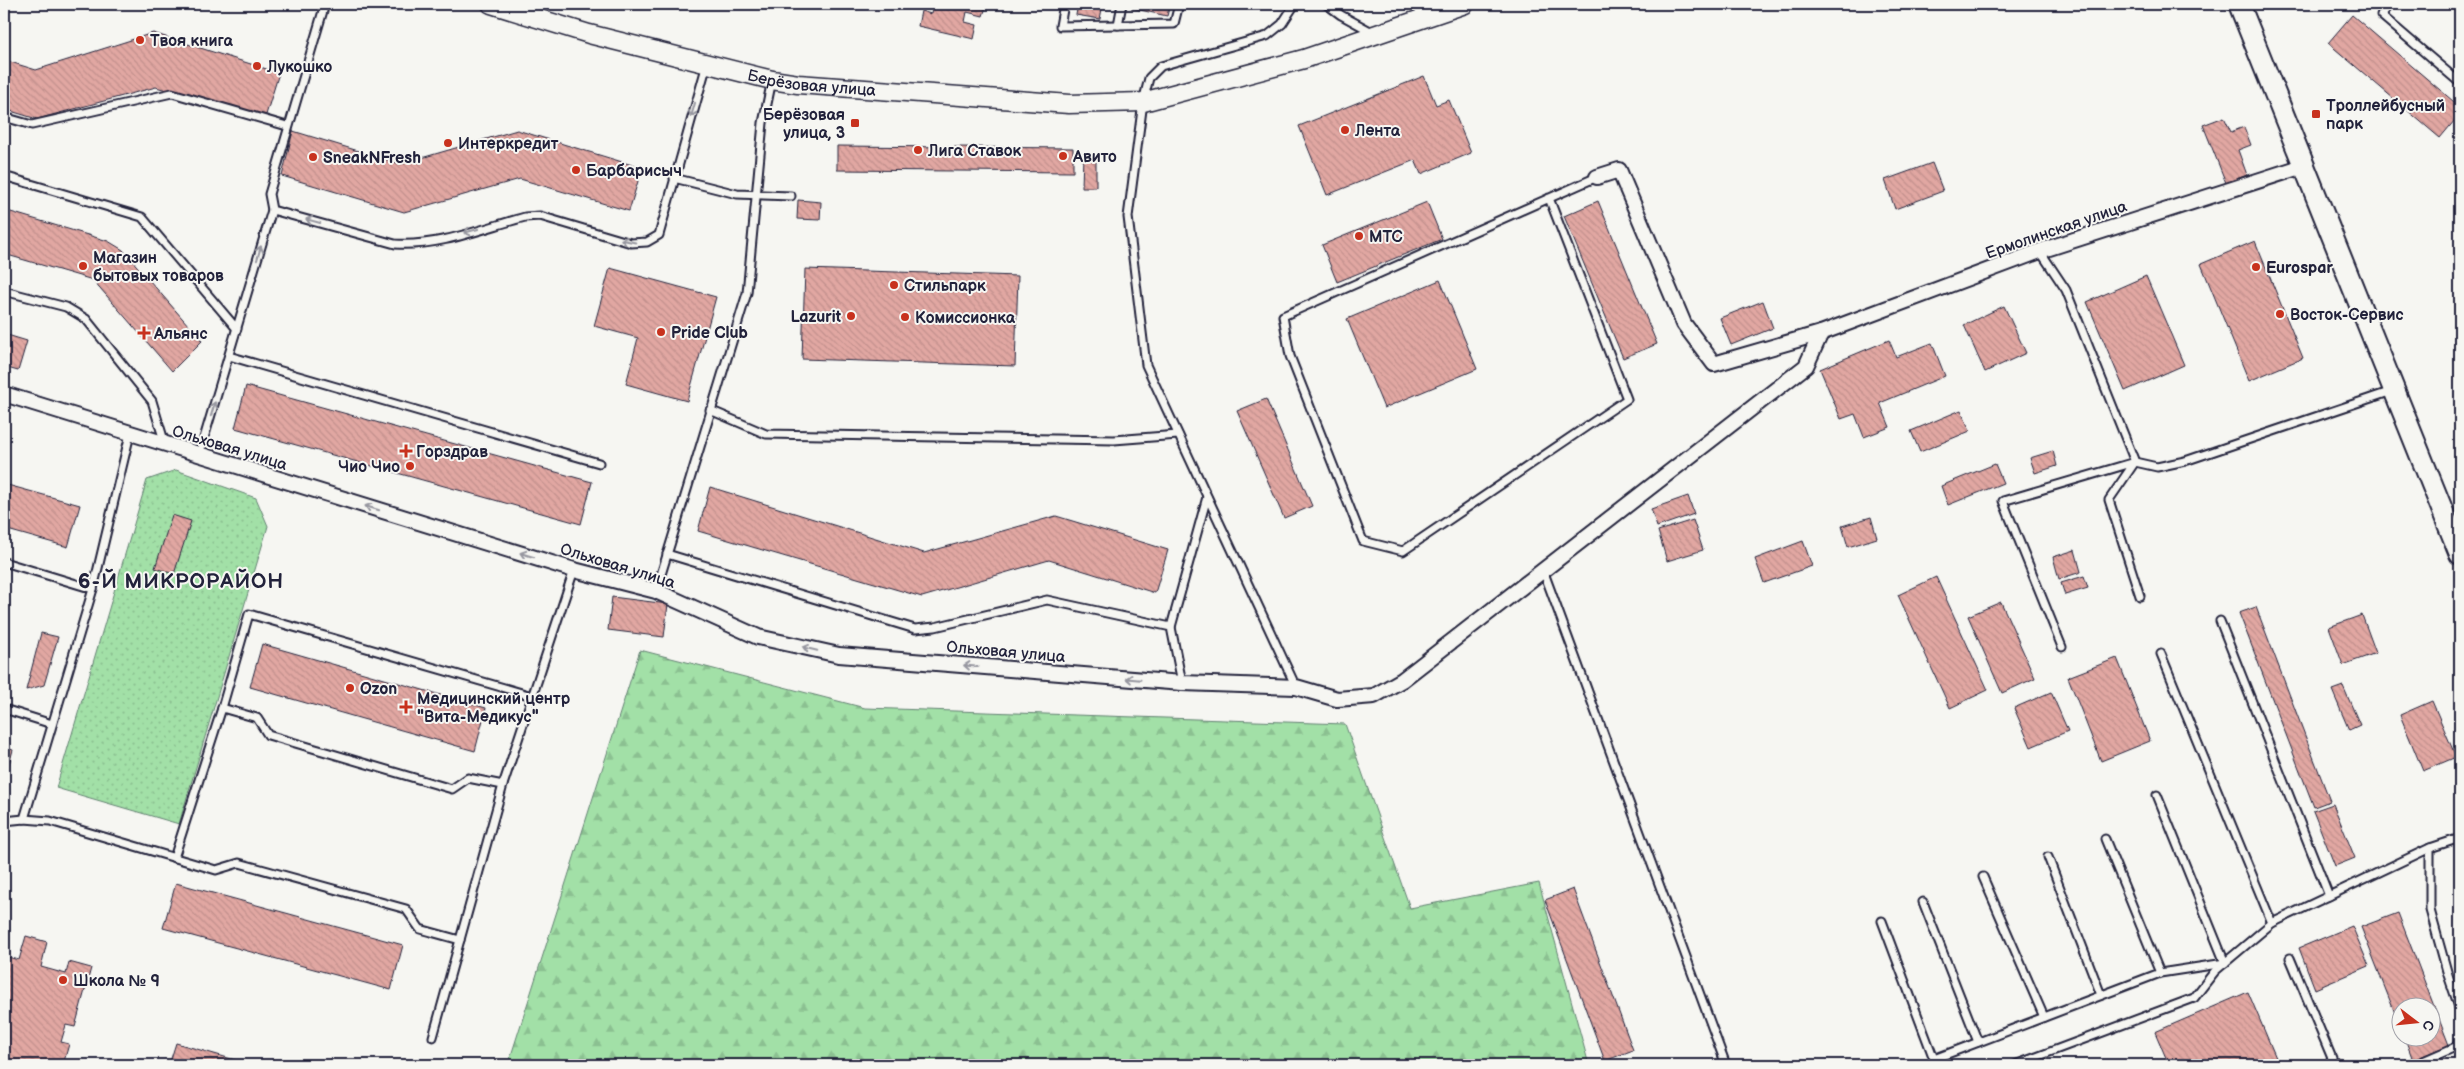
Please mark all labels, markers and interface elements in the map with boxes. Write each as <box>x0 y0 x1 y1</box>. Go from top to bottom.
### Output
place label: Твоя книга <box>150 32 234 51</box>
marker: Твоя книга <box>134 34 146 46</box>
place label: Лукошко <box>266 58 333 77</box>
marker: Лукошко <box>251 60 263 72</box>
street label: Берёзовая улица <box>745 66 877 101</box>
place label: Троллейбусный парк <box>2326 97 2445 134</box>
one-way arrow <box>687 102 697 118</box>
place label: Берёзовая улица, 3 <box>763 106 845 143</box>
marker: Троллейбусный парк <box>2310 108 2322 120</box>
marker: Берёзовая улица, 3 <box>849 117 861 129</box>
place label: Лента <box>1354 122 1401 141</box>
marker: Лента <box>1339 124 1351 136</box>
place label: Интеркредит <box>458 135 559 154</box>
marker: Интеркредит <box>442 137 454 149</box>
place label: Лига Ставок <box>927 142 1021 161</box>
marker: Лига Ставок <box>912 144 924 156</box>
place label: Авито <box>1072 148 1117 167</box>
place label: SneakNFresh <box>323 149 421 168</box>
marker: Авито <box>1057 150 1069 162</box>
marker: SneakNFresh <box>307 151 319 163</box>
place label: Барбарисыч <box>586 162 682 181</box>
marker: Барбарисыч <box>570 164 582 176</box>
street label: Ермолинская улица <box>1983 197 2130 264</box>
one-way arrow <box>306 216 322 226</box>
one-way arrow <box>464 227 480 237</box>
place label: МТС <box>1369 228 1403 247</box>
marker: МТС <box>1353 230 1365 242</box>
one-way arrow <box>620 236 636 246</box>
one-way arrow <box>255 245 264 261</box>
place label: Магазин бытовых товаров <box>93 249 224 286</box>
place label: Eurospar <box>2266 259 2333 278</box>
marker: Магазин бытовых товаров <box>77 260 89 272</box>
marker: Eurospar <box>2250 261 2262 273</box>
place label: Стильпарк <box>904 277 986 296</box>
marker: Стильпарк <box>888 279 900 291</box>
place label: Восток-Сервис <box>2290 306 2404 325</box>
place label: Lazurit <box>790 308 842 327</box>
marker: Восток-Сервис <box>2274 308 2286 320</box>
place label: Комиссионка <box>915 309 1016 328</box>
marker: Lazurit <box>845 310 857 322</box>
marker: Комиссионка <box>899 311 911 323</box>
place label: Pride Club <box>671 324 749 343</box>
place label: Альянс <box>153 325 208 344</box>
marker: Pride Club <box>655 326 667 338</box>
marker: Альянс <box>138 327 150 339</box>
one-way arrow <box>208 401 218 417</box>
street label: Ольховая улица <box>170 422 290 475</box>
place label: Горздрав <box>416 443 488 462</box>
marker: Горздрав <box>400 445 412 457</box>
place label: Чио Чио <box>338 458 400 477</box>
marker: Чио Чио <box>404 460 416 472</box>
one-way arrow <box>364 503 380 513</box>
street label: Ольховая улица <box>558 540 678 593</box>
one-way arrow <box>520 550 536 560</box>
district label: 6-Й МИКРОРАЙОН <box>78 568 284 594</box>
street label: Ольховая улица <box>946 638 1067 667</box>
one-way arrow <box>802 644 818 653</box>
one-way arrow <box>964 661 980 671</box>
one-way arrow <box>1126 675 1142 684</box>
place label: Ozon <box>360 680 397 699</box>
marker: Ozon <box>344 682 356 694</box>
place label: Медицинский центр "Вита-Медикус" <box>417 690 571 727</box>
marker: Медицинский центр "Вита-Медикус" <box>399 700 413 714</box>
place label: Школа № 9 <box>73 972 160 991</box>
marker: Школа № 9 <box>57 974 69 986</box>
north arrow <box>2392 996 2442 1046</box>
text: С <box>2418 1018 2438 1033</box>

